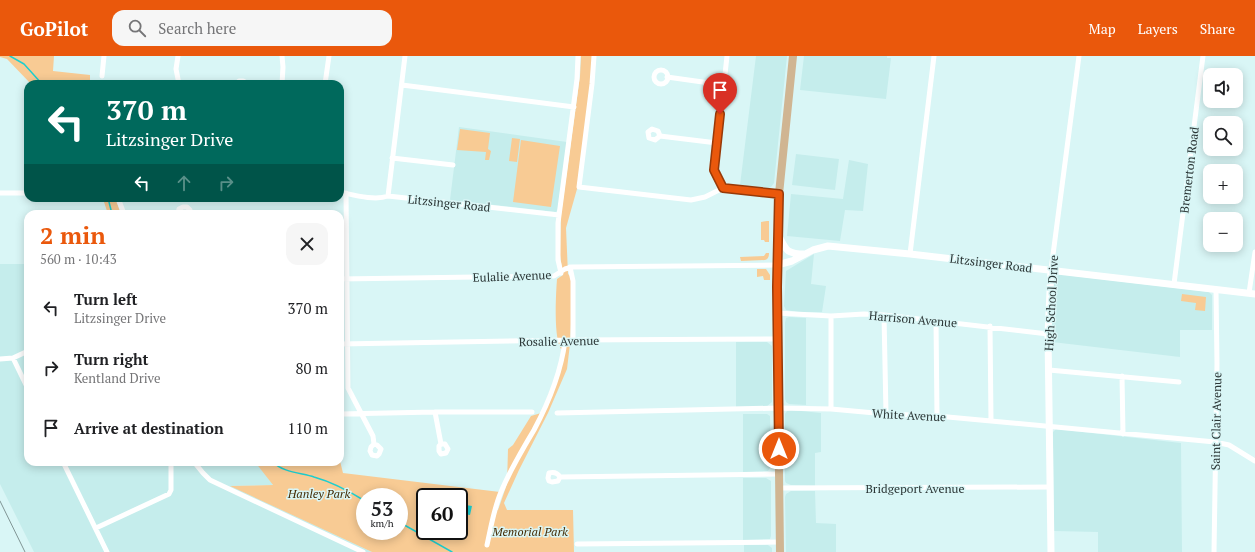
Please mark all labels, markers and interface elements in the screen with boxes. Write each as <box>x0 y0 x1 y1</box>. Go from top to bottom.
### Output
search box <box>112 10 392 46</box>
text: GoPilot <box>20 16 88 41</box>
icon: search <box>126 17 148 39</box>
text: Search here <box>158 18 236 38</box>
text: Map <box>1089 19 1116 38</box>
text: Layers <box>1138 19 1178 38</box>
text: Share <box>1200 19 1235 38</box>
map controls <box>1203 68 1243 252</box>
button: sound <box>1203 68 1243 108</box>
pin <box>703 73 737 114</box>
icon: arrive <box>709 79 731 101</box>
text: 370 m <box>106 91 187 128</box>
icon: left <box>40 96 92 148</box>
button: search <box>1203 116 1243 156</box>
street label: Bremerton Road <box>1176 126 1202 214</box>
text: Litzsinger Drive <box>106 127 233 151</box>
button: + <box>1203 164 1243 204</box>
icon: left <box>131 172 153 194</box>
icon: ahead <box>173 172 195 194</box>
icon: right <box>215 172 237 194</box>
street label: Litzsinger Road <box>407 191 491 215</box>
button: − <box>1203 212 1243 252</box>
text: 2 min <box>40 219 106 251</box>
button: close <box>286 223 328 265</box>
text: 560 m · 10:43 <box>40 250 117 268</box>
street label: Litzsinger Road <box>949 250 1033 276</box>
street label: High School Drive <box>1041 255 1061 351</box>
street label: Eulalie Avenue <box>472 267 552 285</box>
text: Turn left <box>74 289 138 309</box>
icon: left <box>40 297 62 319</box>
text: 370 m <box>287 298 328 318</box>
street label: Harrison Avenue <box>868 308 958 330</box>
text: Litzsinger Drive <box>74 309 166 327</box>
street label: Rosalie Avenue <box>519 333 599 349</box>
text: Turn right <box>74 349 149 369</box>
icon: right <box>40 357 62 379</box>
text: 80 m <box>295 358 328 378</box>
text: Kentland Drive <box>74 369 160 387</box>
street label: Saint Clair Avenue <box>1208 372 1224 470</box>
street label: White Avenue <box>871 406 947 424</box>
icon: arrive <box>40 417 62 439</box>
text: Arrive at destination <box>74 418 224 438</box>
text: 110 m <box>287 418 328 438</box>
position arrow <box>758 428 800 470</box>
street label: Bridgeport Avenue <box>865 481 965 496</box>
park label: Hanley Park <box>287 486 350 501</box>
speed limit sign: 60 <box>416 488 468 540</box>
text: 53 <box>371 495 393 522</box>
text: km/h <box>370 517 394 530</box>
park label: Memorial Park <box>491 524 568 539</box>

